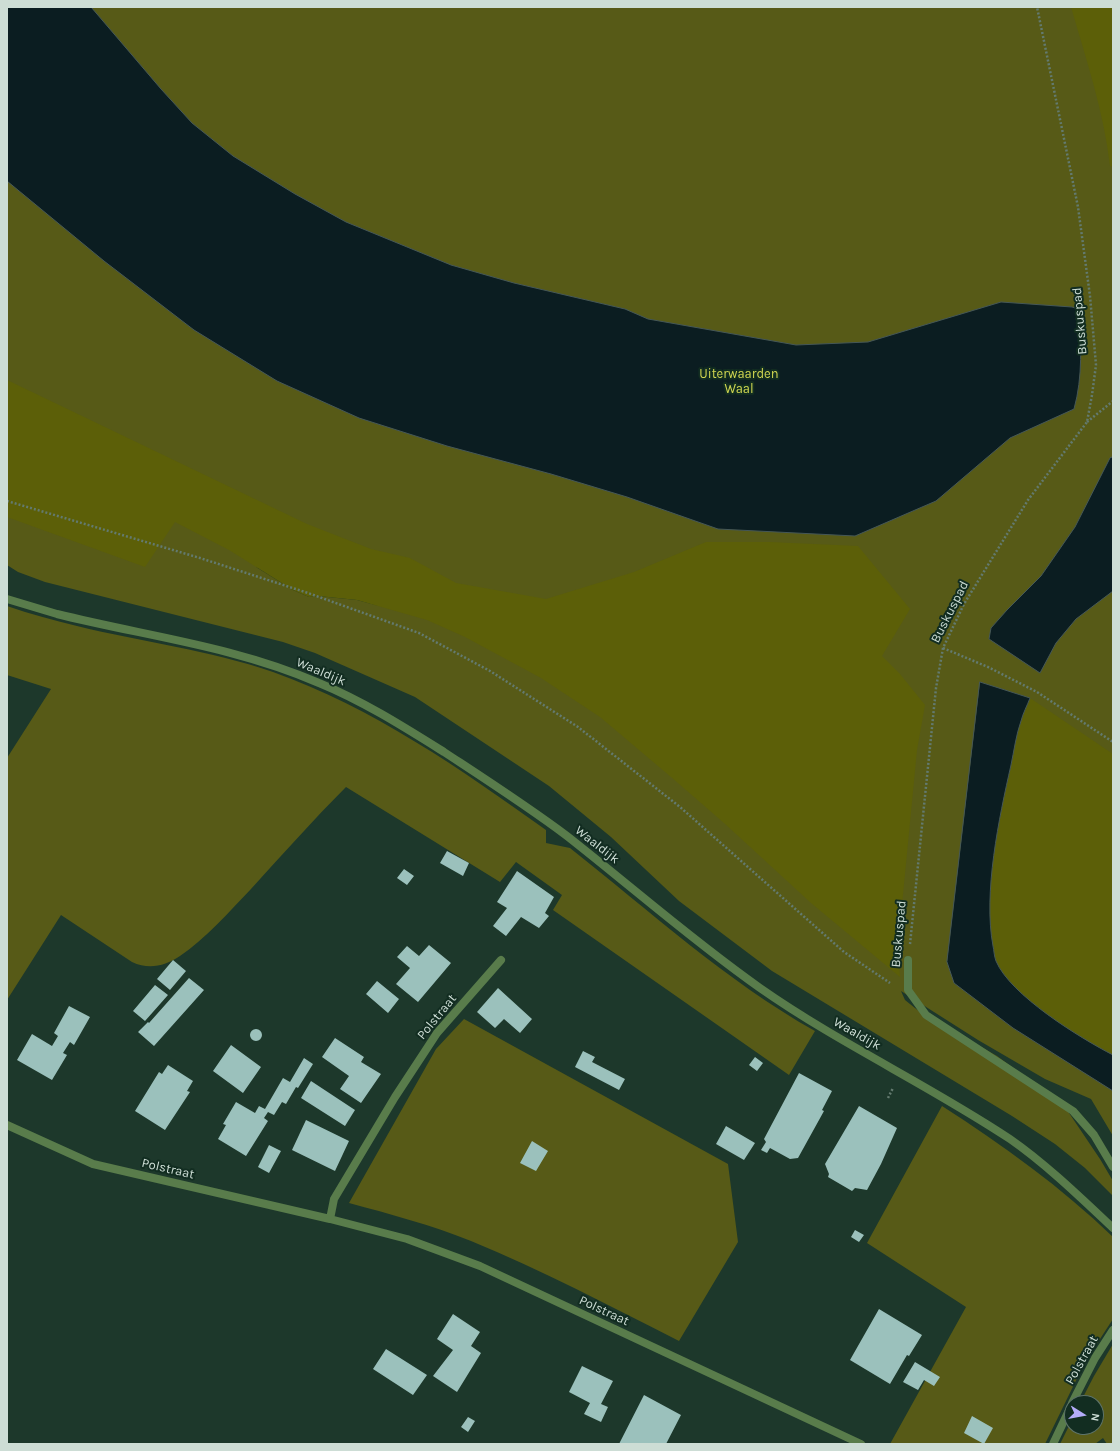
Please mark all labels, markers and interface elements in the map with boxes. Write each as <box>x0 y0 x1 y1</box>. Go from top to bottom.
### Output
street label: Buskuspad <box>1069 287 1091 355</box>
park label: Uiterwaarden Waal <box>699 366 779 397</box>
street label: Buskuspad <box>928 578 972 646</box>
street label: Waaldijk <box>294 655 348 689</box>
street label: Waaldijk <box>572 823 622 867</box>
street label: Buskuspad <box>888 900 910 968</box>
street label: Polstraat <box>414 991 460 1043</box>
street label: Waaldijk <box>831 1014 883 1054</box>
street label: Polstraat <box>140 1155 196 1183</box>
street label: Polstraat <box>576 1293 632 1329</box>
street label: Polstraat <box>1062 1333 1102 1387</box>
north arrow <box>1064 1395 1104 1435</box>
text: N <box>1088 1412 1102 1422</box>

